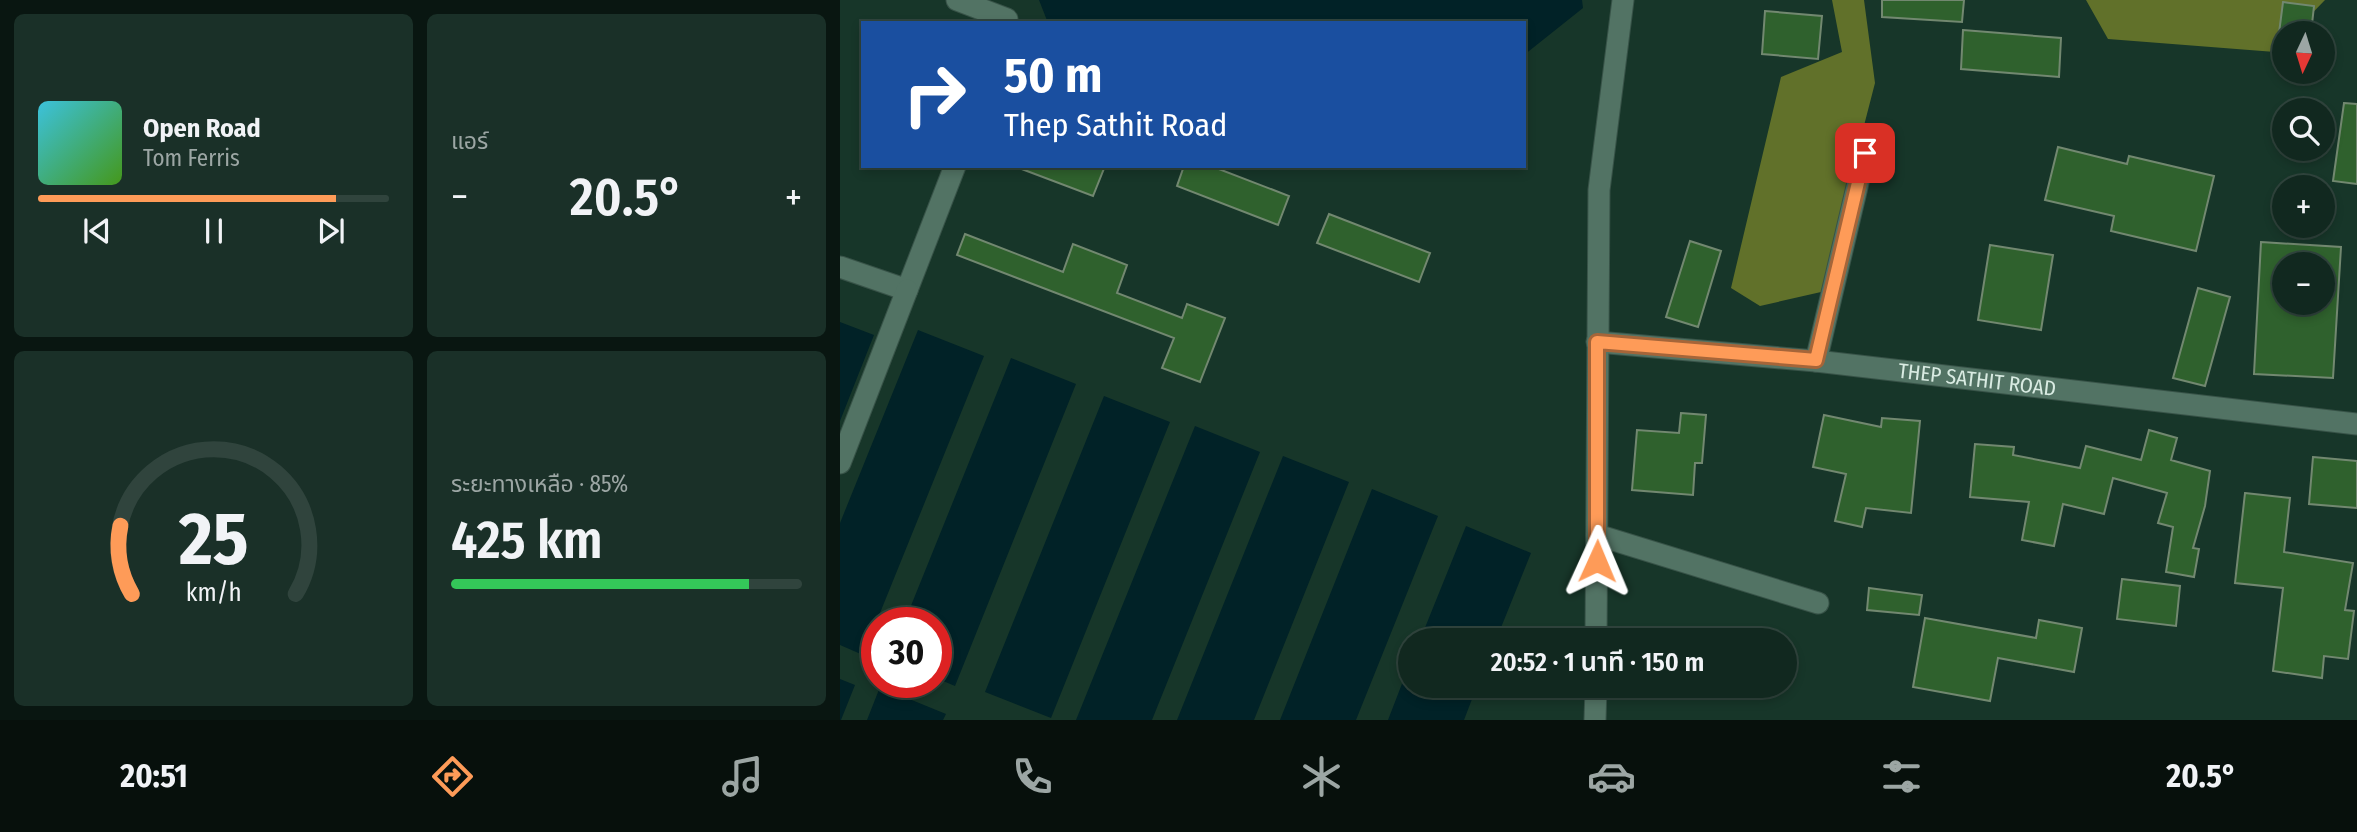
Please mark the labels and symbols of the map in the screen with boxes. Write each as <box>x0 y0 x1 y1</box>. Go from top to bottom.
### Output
north arrow <box>2272 21 2334 84</box>
pin <box>1835 123 1895 183</box>
street label: THEP SATHIT ROAD <box>1897 358 2057 402</box>
position arrow <box>1560 524 1634 598</box>
speed limit sign: 30 <box>861 607 952 698</box>

